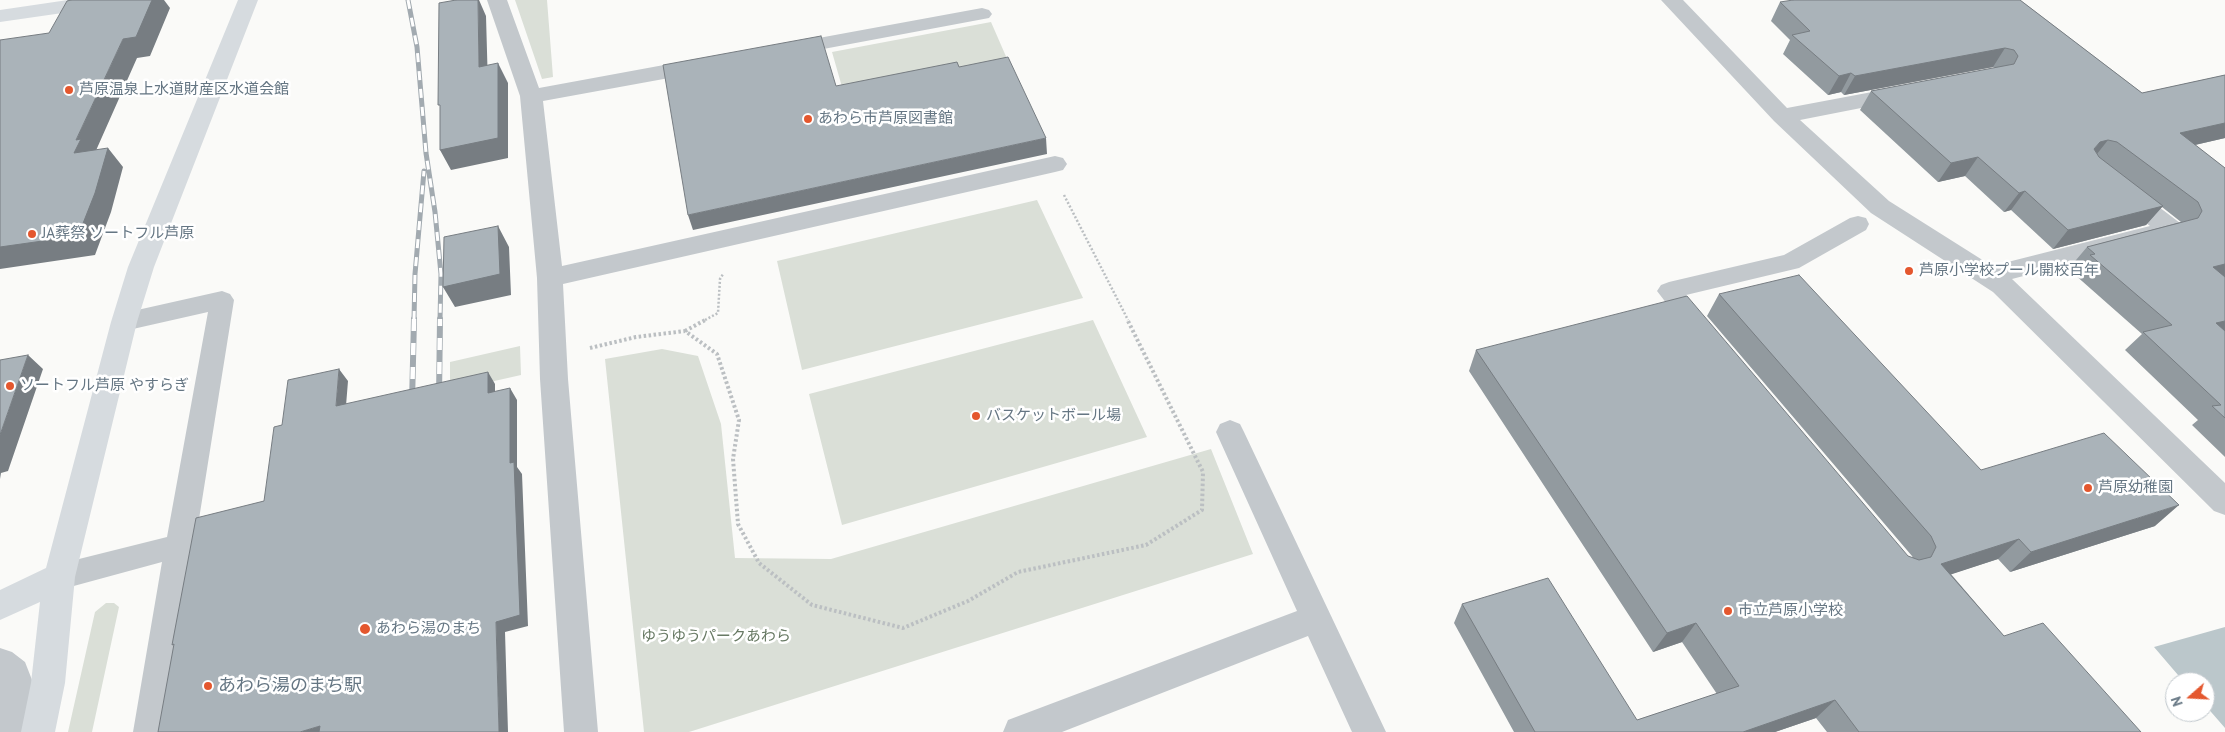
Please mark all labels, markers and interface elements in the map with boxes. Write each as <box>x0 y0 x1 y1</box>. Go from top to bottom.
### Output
place label: 芦原温泉上水道財産区水道会館 <box>79 81 289 99</box>
marker: 芦原温泉上水道財産区水道会館 <box>63 84 75 96</box>
place label: あわら市芦原図書館 <box>818 110 953 128</box>
marker: あわら市芦原図書館 <box>802 113 814 125</box>
place label: JA葬祭 ソートフル芦原 <box>42 225 194 243</box>
marker: JA葬祭 ソートフル芦原 <box>26 228 38 240</box>
place label: 芦原小学校プール開校百年 <box>1919 262 2099 280</box>
marker: 芦原小学校プール開校百年 <box>1903 265 1915 277</box>
place label: ソートフル芦原 やすらぎ <box>20 377 189 395</box>
marker: ソートフル芦原 やすらぎ <box>4 380 16 392</box>
place label: バスケットボール場 <box>986 407 1121 425</box>
marker: バスケットボール場 <box>970 410 982 422</box>
place label: 芦原幼稚園 <box>2098 479 2173 497</box>
marker: 芦原幼稚園 <box>2082 482 2094 494</box>
place label: 市立芦原小学校 <box>1738 602 1843 620</box>
marker: 市立芦原小学校 <box>1722 605 1734 617</box>
place label: あわら湯のまち <box>376 620 481 638</box>
marker: あわら湯のまち <box>358 622 372 636</box>
park label: ゆうゆうパークあわら <box>641 628 791 646</box>
north arrow <box>2165 672 2215 722</box>
place label: あわら湯のまち駅 <box>218 675 362 697</box>
marker: あわら湯のまち駅 <box>202 680 214 692</box>
text: N <box>2167 694 2187 709</box>

